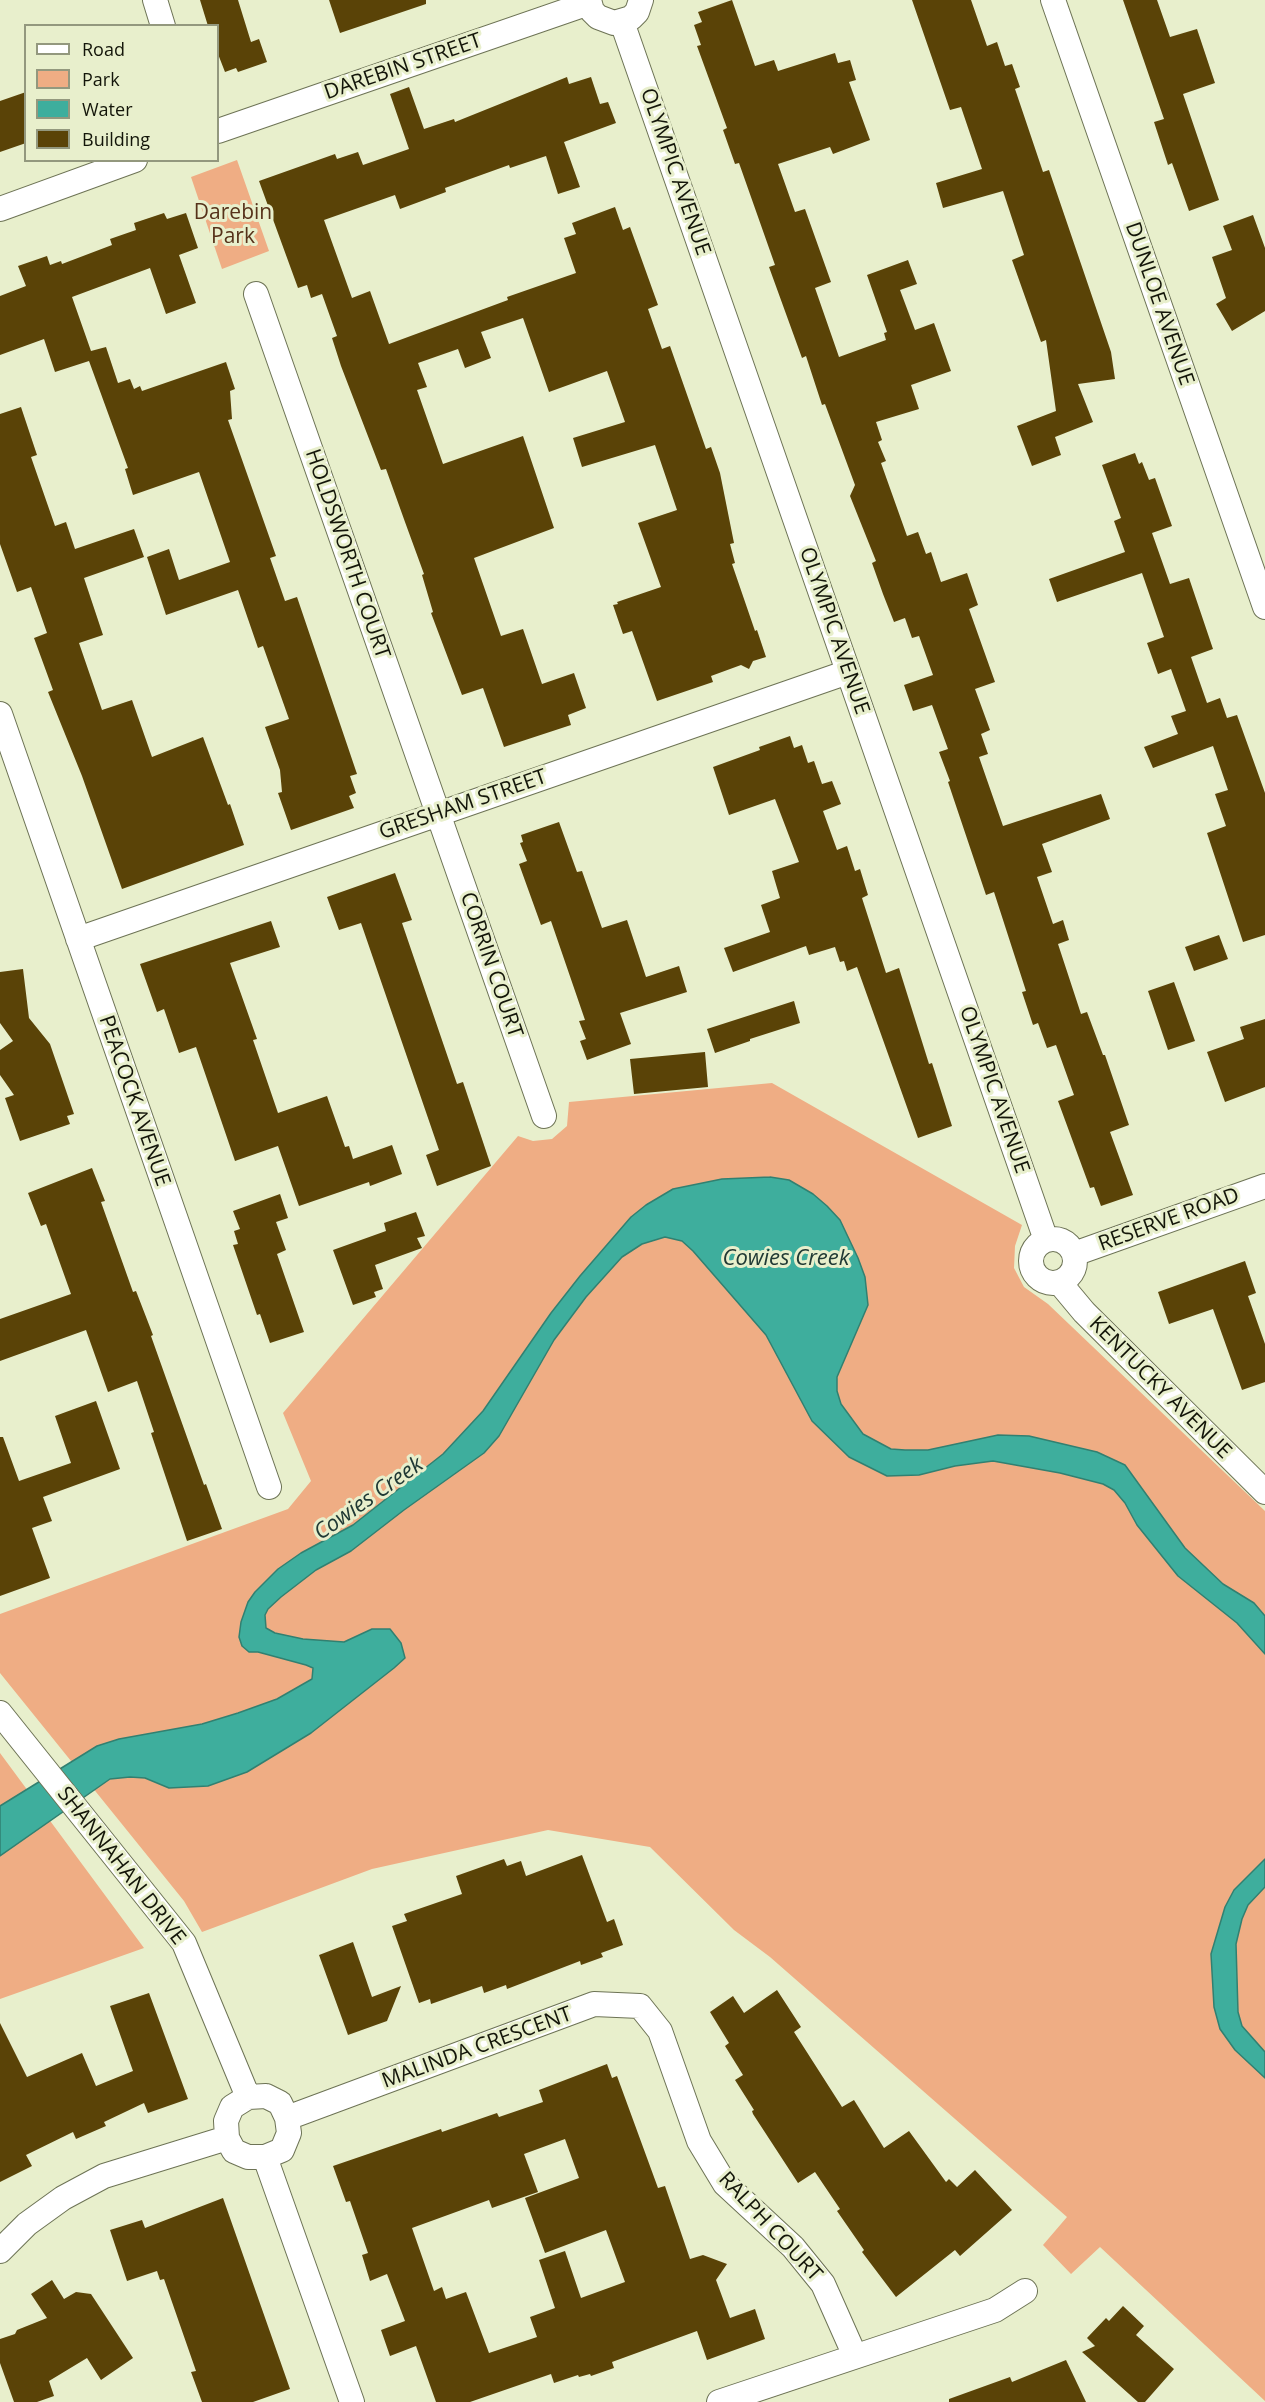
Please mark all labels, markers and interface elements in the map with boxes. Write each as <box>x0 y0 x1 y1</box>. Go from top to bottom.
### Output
legend <box>24 24 219 162</box>
street label: DAREBIN STREET <box>321 28 485 106</box>
text: Road <box>82 37 125 61</box>
text: Park <box>82 67 120 91</box>
street label: OLYMPIC AVENUE <box>635 85 715 259</box>
text: Water <box>82 97 133 121</box>
text: Building <box>82 127 150 151</box>
park label: Darebin Park <box>194 200 272 250</box>
street label: DUNLOE AVENUE <box>1119 219 1199 389</box>
street label: HOLDSWORTH COURT <box>299 446 395 662</box>
street label: OLYMPIC AVENUE <box>794 544 874 718</box>
street label: GRESHAM STREET <box>376 765 550 845</box>
street label: CORRIN COURT <box>454 889 528 1041</box>
street label: OLYMPIC AVENUE <box>954 1003 1034 1177</box>
street label: PEACOCK AVENUE <box>93 1012 175 1190</box>
street label: RESERVE ROAD <box>1095 1183 1243 1257</box>
water label: Cowies Creek <box>722 1246 850 1272</box>
street label: KENTUCKY AVENUE <box>1084 1312 1236 1464</box>
water label: Cowies Creek <box>309 1452 429 1546</box>
street label: SHANNAHAN DRIVE <box>52 1782 190 1950</box>
street label: MALINDA CRESCENT <box>379 2002 575 2094</box>
street label: RALPH COURT <box>713 2167 827 2287</box>

